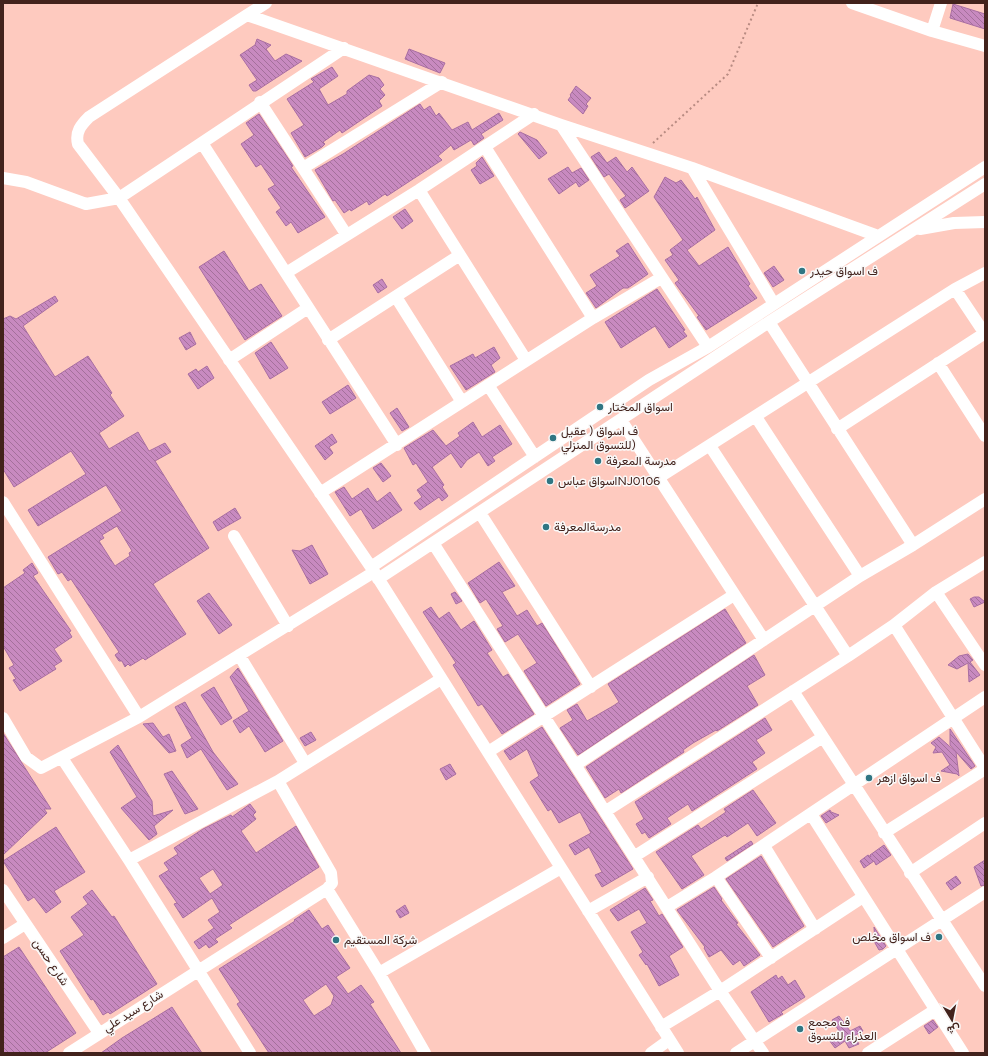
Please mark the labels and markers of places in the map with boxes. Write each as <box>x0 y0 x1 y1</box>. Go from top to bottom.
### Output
place label: ف اسواق حيدر <box>809 264 878 279</box>
marker: ف اسواق حيدر <box>797 266 807 276</box>
place label: اسواق المختار <box>607 400 673 415</box>
marker: اسواق المختار <box>595 402 605 412</box>
place label: ف اسواق ( عقيل للتسوق المنزلي) <box>561 424 638 455</box>
marker: ف اسواق ( عقيل للتسوق المنزلي) <box>548 433 558 443</box>
place label: مدرسة المعرفة <box>606 454 676 469</box>
marker: مدرسة المعرفة <box>593 456 603 466</box>
place label: اسواق عباسNJ0106 <box>558 474 660 489</box>
marker: اسواق عباسNJ0106 <box>545 476 555 486</box>
place label: مدرسةالمعرفة <box>554 520 621 535</box>
marker: مدرسةالمعرفة <box>541 522 551 532</box>
place label: ف اسواق ازهر <box>876 771 941 786</box>
marker: ف اسواق ازهر <box>864 773 874 783</box>
place label: ف اسواق مخلص <box>852 930 931 945</box>
marker: ف اسواق مخلص <box>934 932 944 942</box>
place label: شركة المستقيم <box>344 933 417 948</box>
marker: شركة المستقيم <box>331 935 341 945</box>
place label: ف مجمع العذراء للتسوق <box>808 1015 877 1044</box>
marker: ف مجمع العذراء للتسوق <box>795 1024 805 1034</box>

